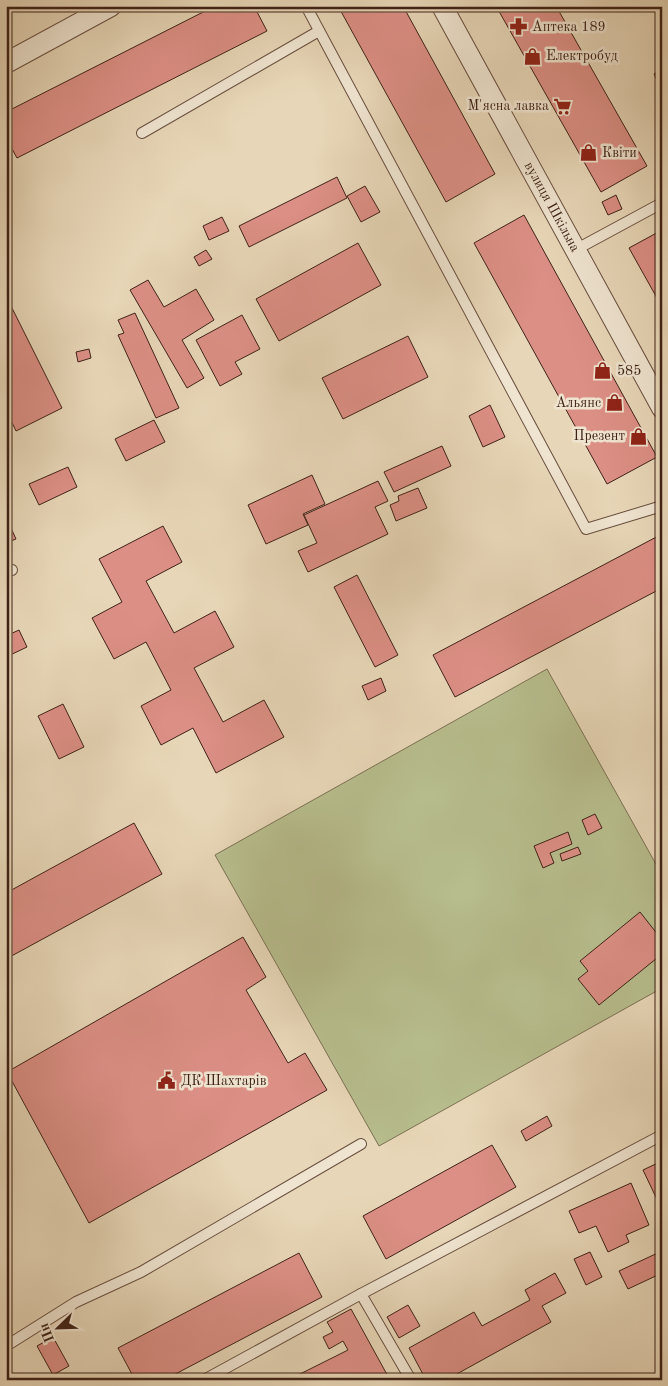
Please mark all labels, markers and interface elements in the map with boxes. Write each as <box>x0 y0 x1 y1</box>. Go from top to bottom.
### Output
pharmacy icon: Аптека 189 <box>508 17 528 37</box>
place label: Аптека 189 <box>532 20 606 34</box>
shop icon: Електробуд <box>522 46 542 66</box>
place label: Електробуд <box>546 49 618 63</box>
supermarket icon: М'ясна лавка <box>553 96 573 116</box>
place label: М'ясна лавка <box>467 99 549 113</box>
shop icon: Квіти <box>578 143 598 163</box>
place label: Квіти <box>602 146 637 160</box>
street label: вулиця Шкільна <box>522 159 582 254</box>
shop icon: 585 <box>593 361 613 381</box>
place label: 585 <box>617 364 641 378</box>
shop icon: Альянс <box>605 393 625 413</box>
place label: Альянс <box>556 396 601 410</box>
shop icon: Презент <box>629 426 649 446</box>
place label: Презент <box>573 429 625 443</box>
public building icon: ДК Шахтарів <box>157 1071 177 1091</box>
place label: ДК Шахтарів <box>181 1074 267 1088</box>
north arrow <box>32 1304 82 1354</box>
text: Пн <box>37 1321 57 1344</box>

